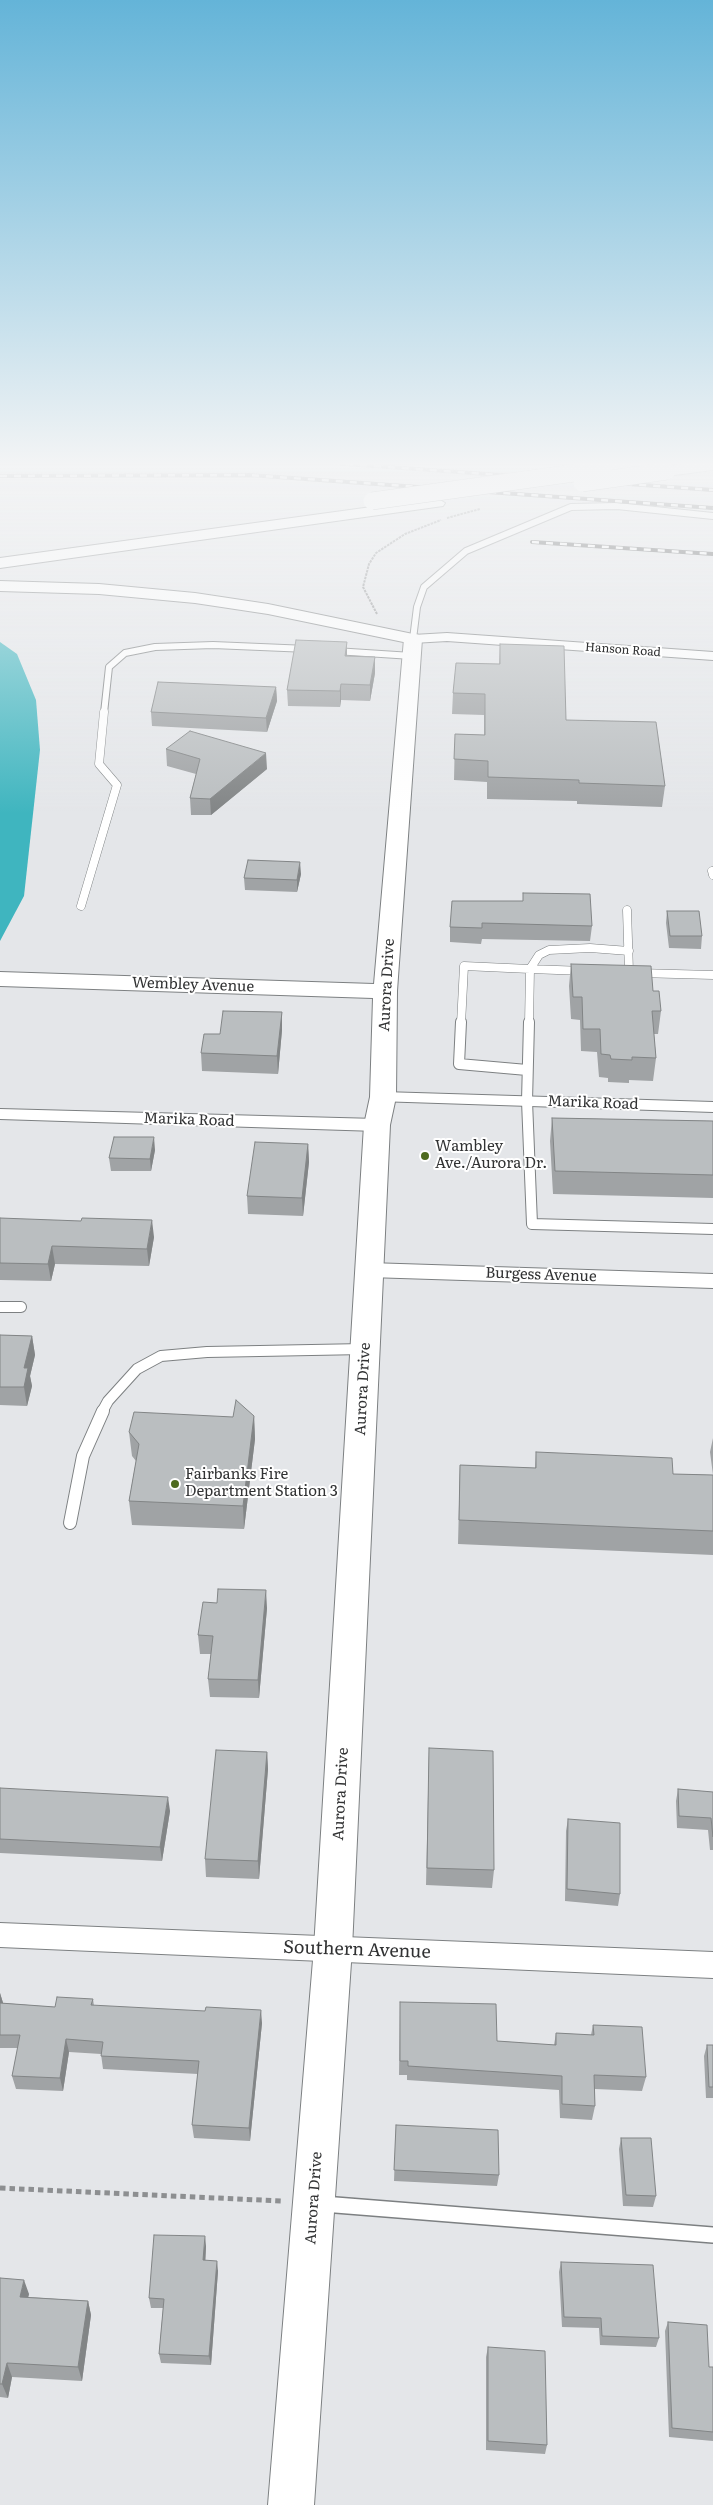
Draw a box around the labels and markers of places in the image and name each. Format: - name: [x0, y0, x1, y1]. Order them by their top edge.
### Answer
- place label: Wambley Ave./Aurora Dr.: [435, 1138, 547, 1173]
- marker: Wambley Ave./Aurora Dr.: [419, 1150, 431, 1162]
- place label: Fairbanks Fire Department Station 3: [185, 1466, 338, 1501]
- marker: Fairbanks Fire Department Station 3: [169, 1478, 181, 1490]

